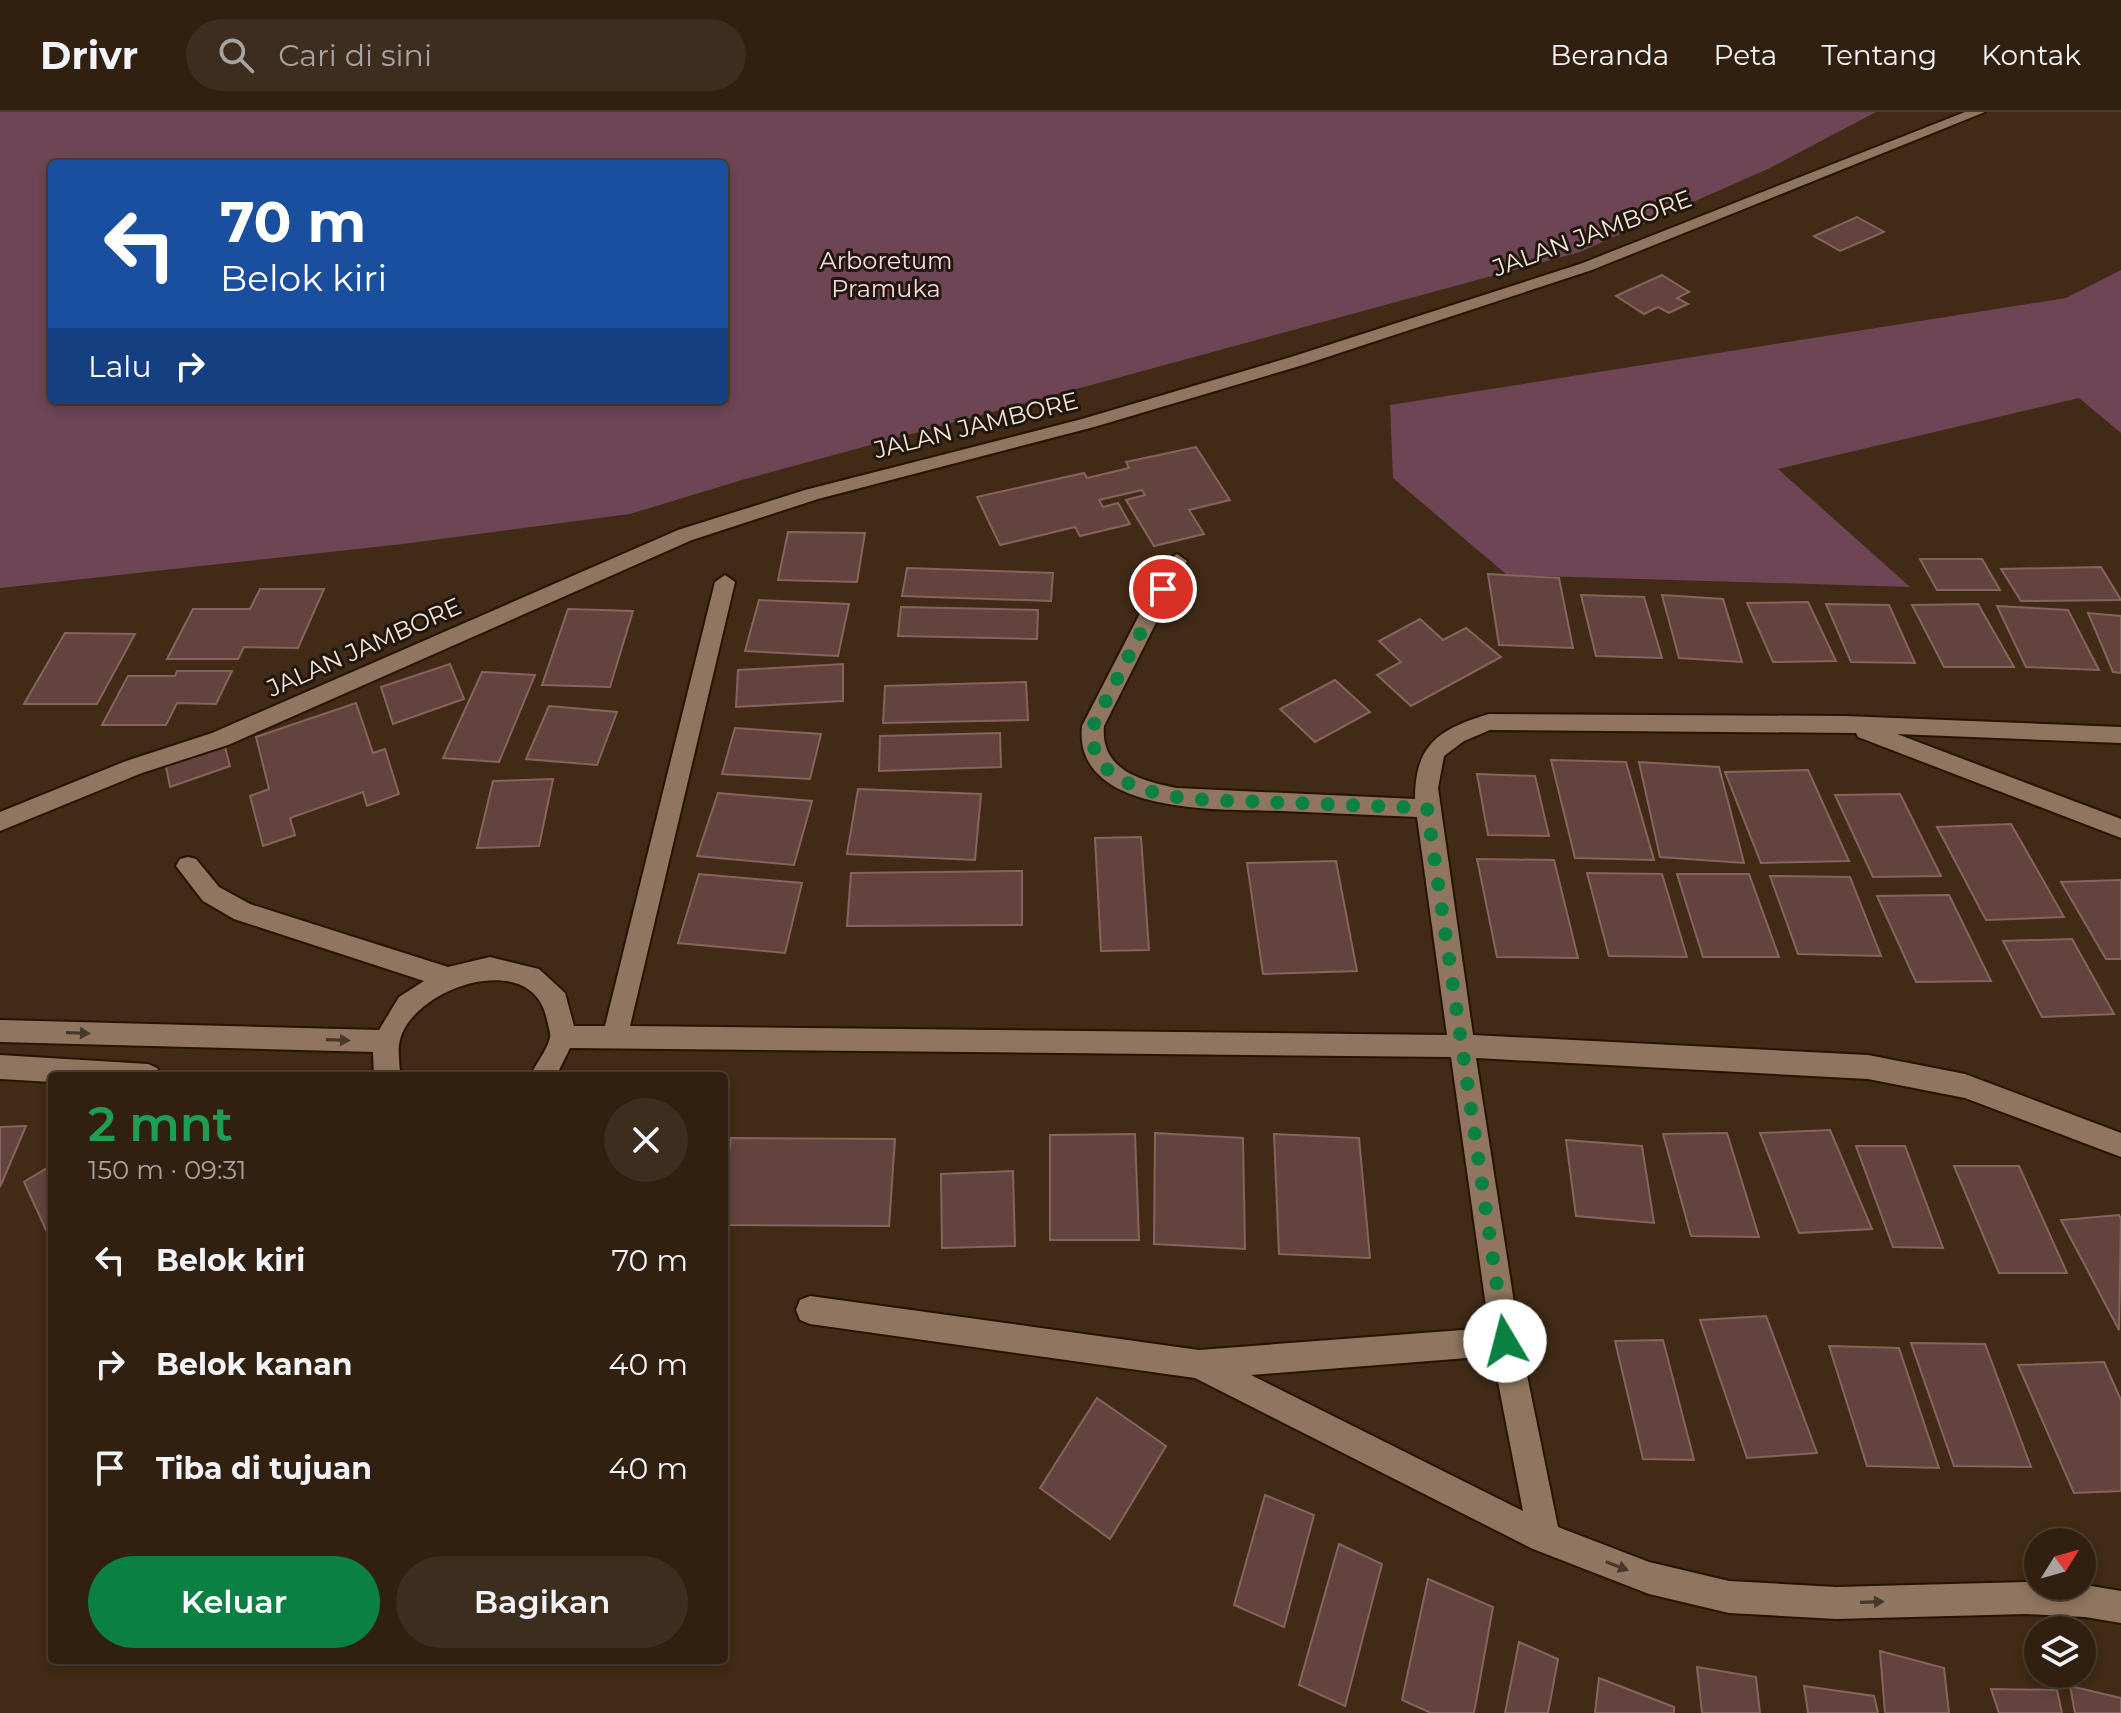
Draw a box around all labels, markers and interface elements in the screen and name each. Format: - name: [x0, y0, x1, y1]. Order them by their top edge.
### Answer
- search box: [186, 19, 746, 91]
- text: Drivr: [40, 32, 138, 79]
- icon: search: [214, 33, 258, 77]
- text: Cari di sini: [278, 37, 432, 74]
- text: Beranda: [1550, 38, 1669, 72]
- text: Peta: [1713, 38, 1777, 72]
- text: Tentang: [1821, 38, 1937, 72]
- text: Kontak: [1981, 38, 2081, 72]
- street label: JALAN JAMBORE: [1488, 184, 1695, 283]
- text: 70 m: [220, 188, 366, 256]
- icon: left: [88, 192, 192, 296]
- park label: Arboretum Pramuka: [819, 246, 953, 303]
- text: Belok kiri: [220, 256, 387, 300]
- icon: right: [168, 344, 212, 388]
- text: Lalu: [88, 348, 152, 385]
- street label: JALAN JAMBORE: [870, 386, 1081, 465]
- pin: [1129, 555, 1197, 623]
- icon: arrive: [1141, 567, 1185, 611]
- street label: JALAN JAMBORE: [262, 591, 466, 703]
- one-way arrow: [66, 1027, 91, 1039]
- one-way arrow: [326, 1034, 351, 1046]
- text: 2 mnt: [88, 1095, 233, 1153]
- button: close: [604, 1098, 688, 1182]
- text: 150 m · 09:31: [88, 1154, 247, 1186]
- icon: left: [88, 1238, 132, 1282]
- text: Belok kiri: [156, 1242, 305, 1279]
- text: 70 m: [611, 1242, 688, 1279]
- position arrow: [1463, 1299, 1547, 1383]
- icon: right: [88, 1342, 132, 1386]
- text: Belok kanan: [156, 1346, 353, 1383]
- text: 40 m: [609, 1346, 688, 1383]
- icon: arrive: [88, 1446, 132, 1490]
- text: Tiba di tujuan: [156, 1450, 372, 1487]
- text: 40 m: [609, 1450, 688, 1487]
- north arrow: [2024, 1528, 2096, 1600]
- map controls: [2024, 1528, 2096, 1688]
- button: Keluar: [88, 1556, 380, 1648]
- button: Bagikan: [396, 1556, 688, 1648]
- one-way arrow: [1605, 1560, 1629, 1573]
- one-way arrow: [1860, 1596, 1885, 1608]
- button: layers: [2024, 1616, 2096, 1688]

